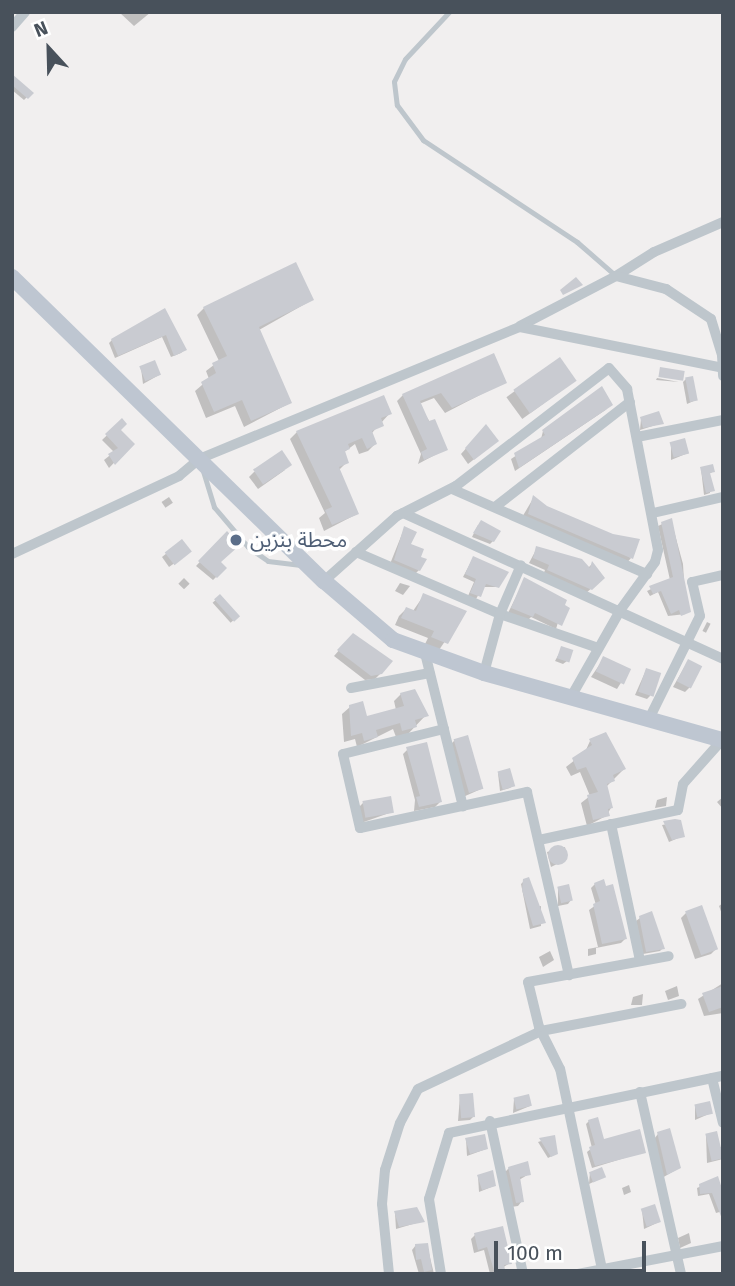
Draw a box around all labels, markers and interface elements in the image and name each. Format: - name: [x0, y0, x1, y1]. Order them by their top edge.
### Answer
- north arrow: [14, 14, 84, 84]
- text: N: [31, 16, 51, 42]
- place label: محطة بنزين: [250, 527, 347, 553]
- marker: محطة بنزين: [228, 532, 244, 548]
- scale bar: [497, 1226, 649, 1270]
- text: 100 m: [507, 1240, 563, 1266]

